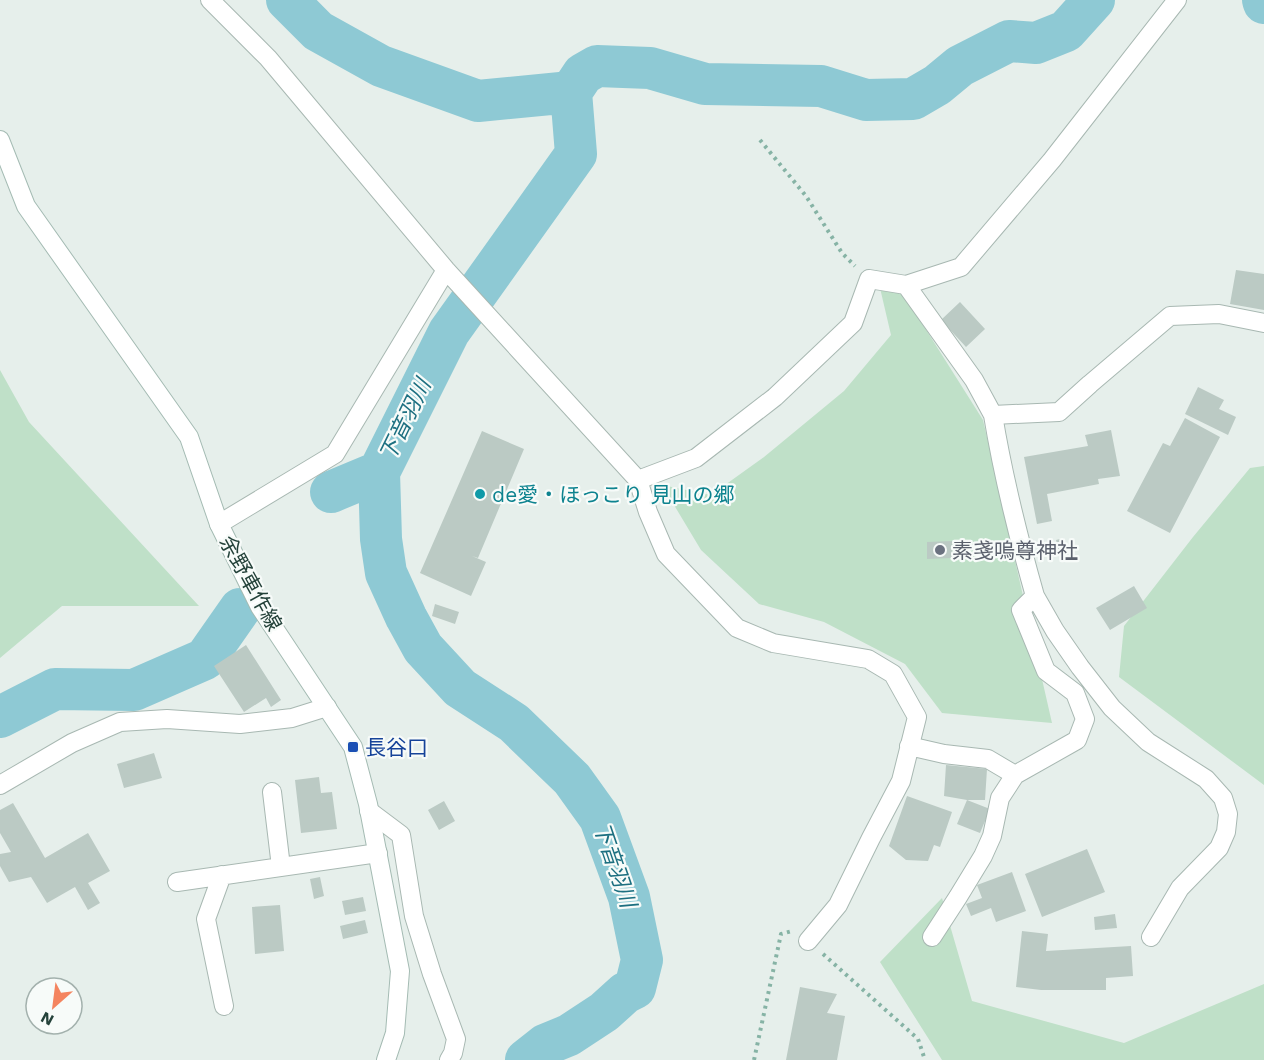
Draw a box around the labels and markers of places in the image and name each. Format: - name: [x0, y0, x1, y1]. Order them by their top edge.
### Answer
- place label: de愛・ほっこり 見山の郷: [492, 482, 734, 507]
- marker: de愛・ほっこり 見山の郷: [473, 487, 487, 501]
- place label: 素戔嗚尊神社: [952, 538, 1078, 563]
- marker: 素戔嗚尊神社: [933, 543, 947, 557]
- place label: 長谷口: [365, 735, 428, 760]
- marker: 長谷口: [346, 740, 360, 754]

